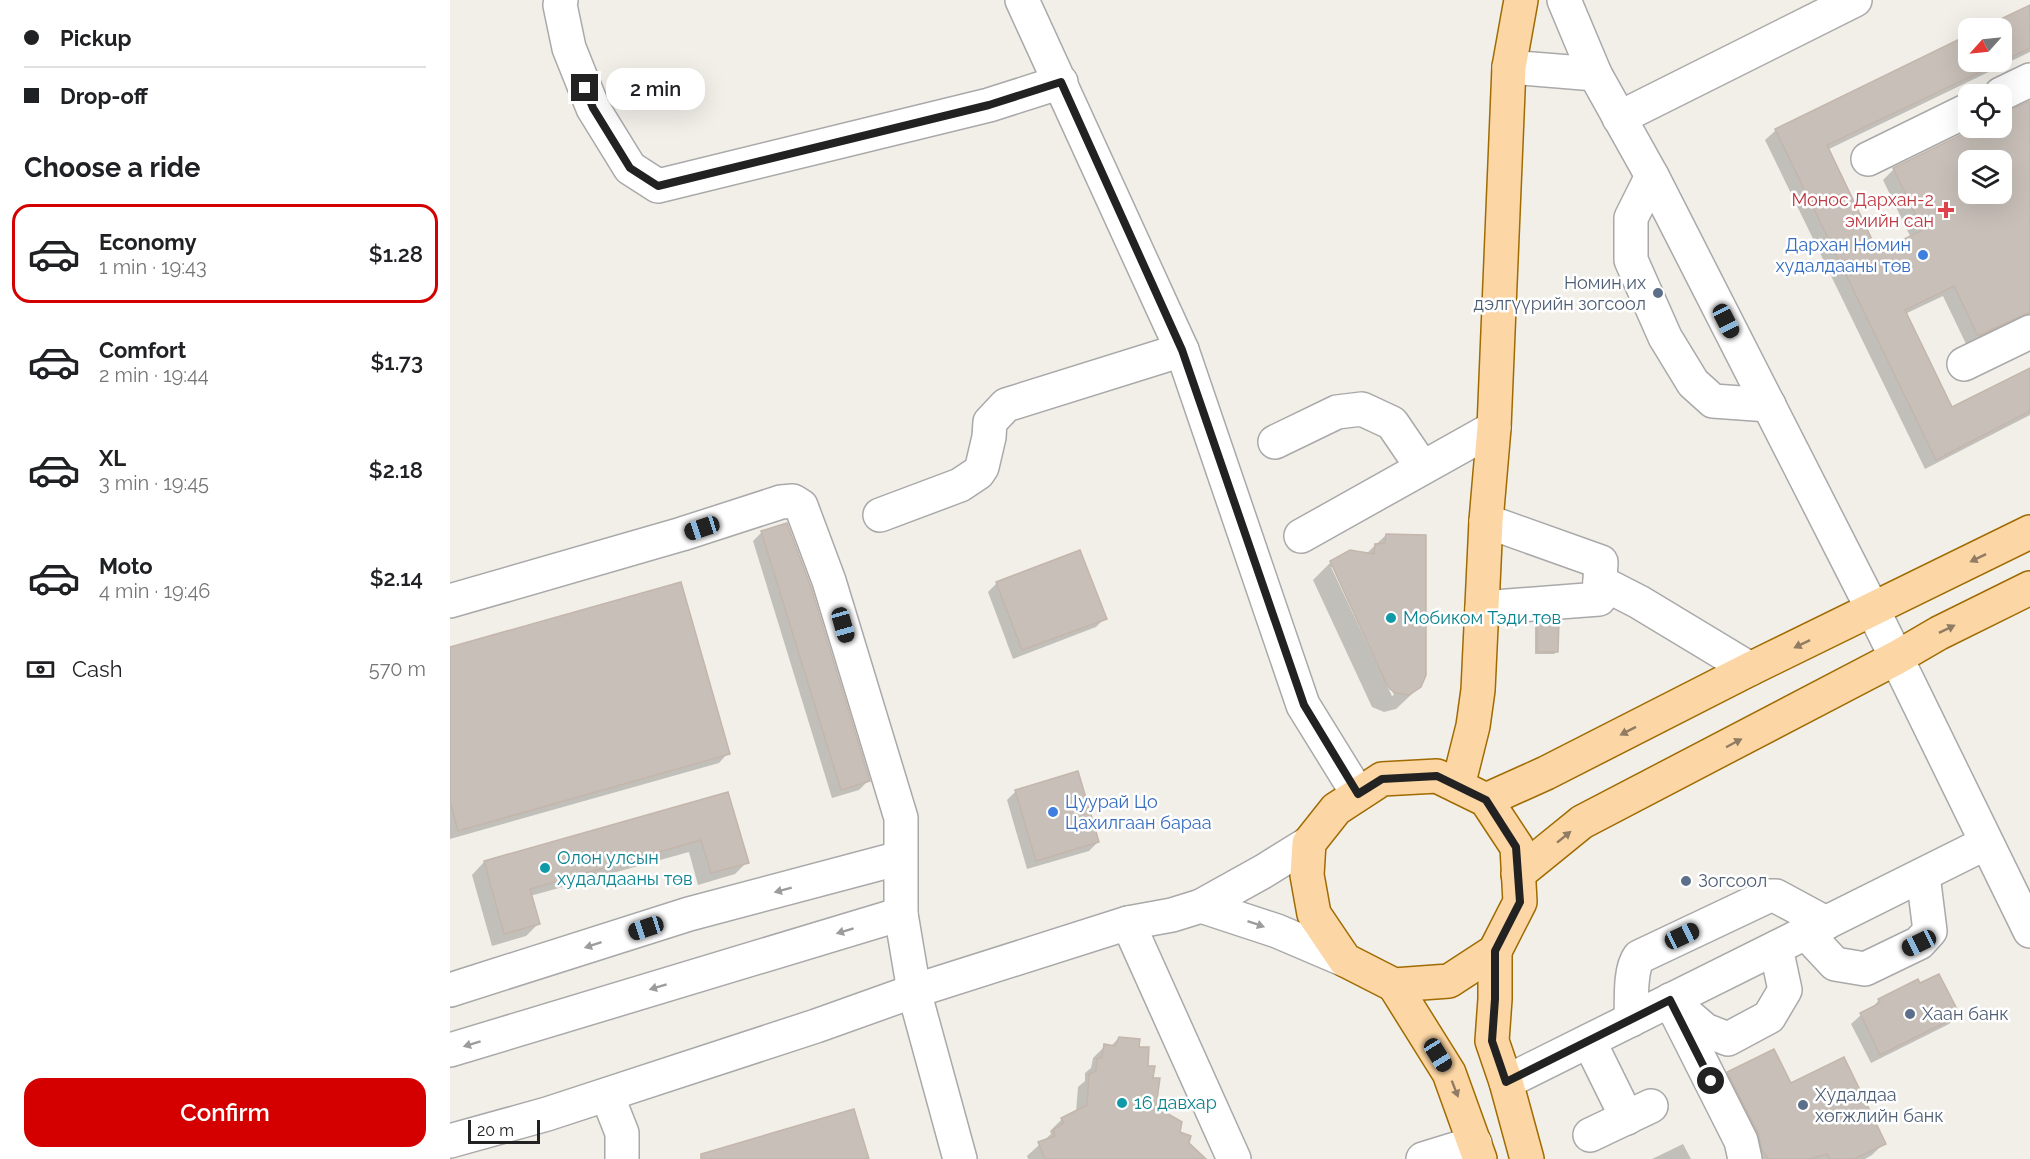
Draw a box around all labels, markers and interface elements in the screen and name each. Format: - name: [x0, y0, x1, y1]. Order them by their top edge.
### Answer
- north arrow: [1958, 18, 2012, 72]
- map controls: [1958, 18, 2012, 204]
- text: Pickup: [60, 25, 132, 51]
- callout: 2 min: [606, 67, 705, 109]
- route end: [571, 74, 598, 101]
- text: 2 min: [630, 77, 681, 101]
- text: Drop-off: [60, 83, 148, 109]
- button: locate: [1958, 84, 2012, 138]
- button: layers: [1958, 150, 2012, 204]
- text: Choose a ride: [24, 152, 200, 183]
- place label: Монос Дархан-2 эмийн сан: [1791, 189, 1934, 231]
- marker: Монос Дархан-2 эмийн сан: [1939, 203, 1953, 217]
- icon: car: [27, 227, 81, 281]
- text: Economy: [99, 229, 197, 255]
- place label: Дархан Номин худалдааны төв: [1775, 234, 1911, 276]
- text: $1.28: [369, 241, 423, 267]
- marker: Дархан Номин худалдааны төв: [1916, 248, 1930, 262]
- text: 1 min · 19:43: [99, 255, 207, 279]
- place label: Номин их дэлгүүрийн зогсоол: [1473, 272, 1646, 314]
- marker: Номин их дэлгүүрийн зогсоол: [1651, 286, 1665, 300]
- car: [1710, 301, 1742, 341]
- icon: car: [27, 335, 81, 389]
- text: Comfort: [99, 337, 186, 363]
- text: $1.73: [370, 349, 423, 375]
- text: 2 min · 19:44: [99, 363, 209, 387]
- icon: car: [27, 443, 81, 497]
- text: XL: [99, 445, 126, 471]
- text: $2.18: [369, 457, 423, 483]
- text: 3 min · 19:45: [99, 471, 209, 495]
- car: [682, 514, 722, 542]
- icon: car: [27, 551, 81, 605]
- text: Moto: [99, 553, 153, 579]
- one-way arrow: [1969, 553, 1986, 563]
- text: $2.14: [370, 565, 423, 591]
- text: 4 min · 19:46: [99, 579, 210, 603]
- car: [829, 605, 857, 645]
- place label: Мобиком Тэди төв: [1403, 607, 1561, 628]
- marker: Мобиком Тэди төв: [1384, 611, 1398, 625]
- one-way arrow: [1938, 625, 1955, 634]
- one-way arrow: [1794, 639, 1811, 648]
- icon: cash: [24, 653, 57, 686]
- text: Cash: [72, 656, 123, 682]
- text: 570 m: [369, 657, 426, 681]
- one-way arrow: [1619, 726, 1636, 736]
- one-way arrow: [1726, 738, 1743, 748]
- place label: Цуурай Цо Цахилгаан бараа: [1065, 791, 1211, 833]
- marker: Цуурай Цо Цахилгаан бараа: [1046, 805, 1060, 819]
- one-way arrow: [1556, 830, 1572, 843]
- place label: Олон улсын худалдааны төв: [557, 847, 693, 889]
- marker: Олон улсын худалдааны төв: [538, 861, 552, 875]
- place label: Зогсоол: [1698, 870, 1767, 891]
- marker: Зогсоол: [1679, 874, 1693, 888]
- one-way arrow: [773, 885, 792, 895]
- car: [626, 914, 666, 942]
- one-way arrow: [1247, 920, 1265, 930]
- car: [1662, 920, 1702, 952]
- one-way arrow: [836, 927, 854, 936]
- car: [1899, 927, 1939, 959]
- one-way arrow: [584, 941, 602, 950]
- one-way arrow: [649, 983, 667, 992]
- place label: Хаан банк: [1922, 1003, 2009, 1024]
- marker: Хаан банк: [1903, 1007, 1917, 1021]
- car: [1421, 1035, 1455, 1075]
- one-way arrow: [463, 1040, 481, 1049]
- route start: [1697, 1067, 1724, 1094]
- button: Confirm: [24, 1078, 426, 1147]
- one-way arrow: [1450, 1081, 1460, 1099]
- place label: Худалдаа хөгжлийн банк: [1815, 1084, 1944, 1126]
- place label: 16 давхар: [1134, 1092, 1217, 1113]
- marker: 16 давхар: [1115, 1096, 1129, 1110]
- marker: Худалдаа хөгжлийн банк: [1796, 1098, 1810, 1112]
- scale bar: [468, 1117, 540, 1144]
- text: 20 m: [477, 1121, 514, 1140]

